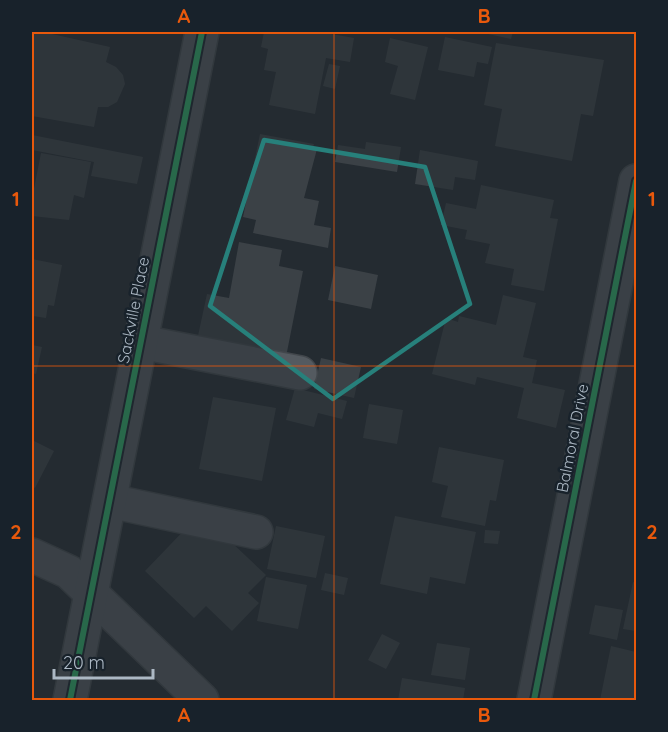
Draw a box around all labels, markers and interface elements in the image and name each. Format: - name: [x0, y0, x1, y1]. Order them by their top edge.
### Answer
- text: A: [178, 3, 191, 28]
- text: B: [477, 3, 491, 28]
- text: 1: [12, 186, 20, 211]
- text: 1: [648, 186, 656, 211]
- street label: Sackville Place: [113, 255, 153, 365]
- street label: Balmoral Drive: [552, 382, 592, 494]
- text: 2: [10, 519, 22, 544]
- text: 2: [646, 519, 658, 544]
- scale bar: [54, 642, 153, 680]
- text: 20 m: [63, 651, 105, 674]
- text: A: [178, 702, 191, 727]
- text: B: [477, 702, 491, 727]

